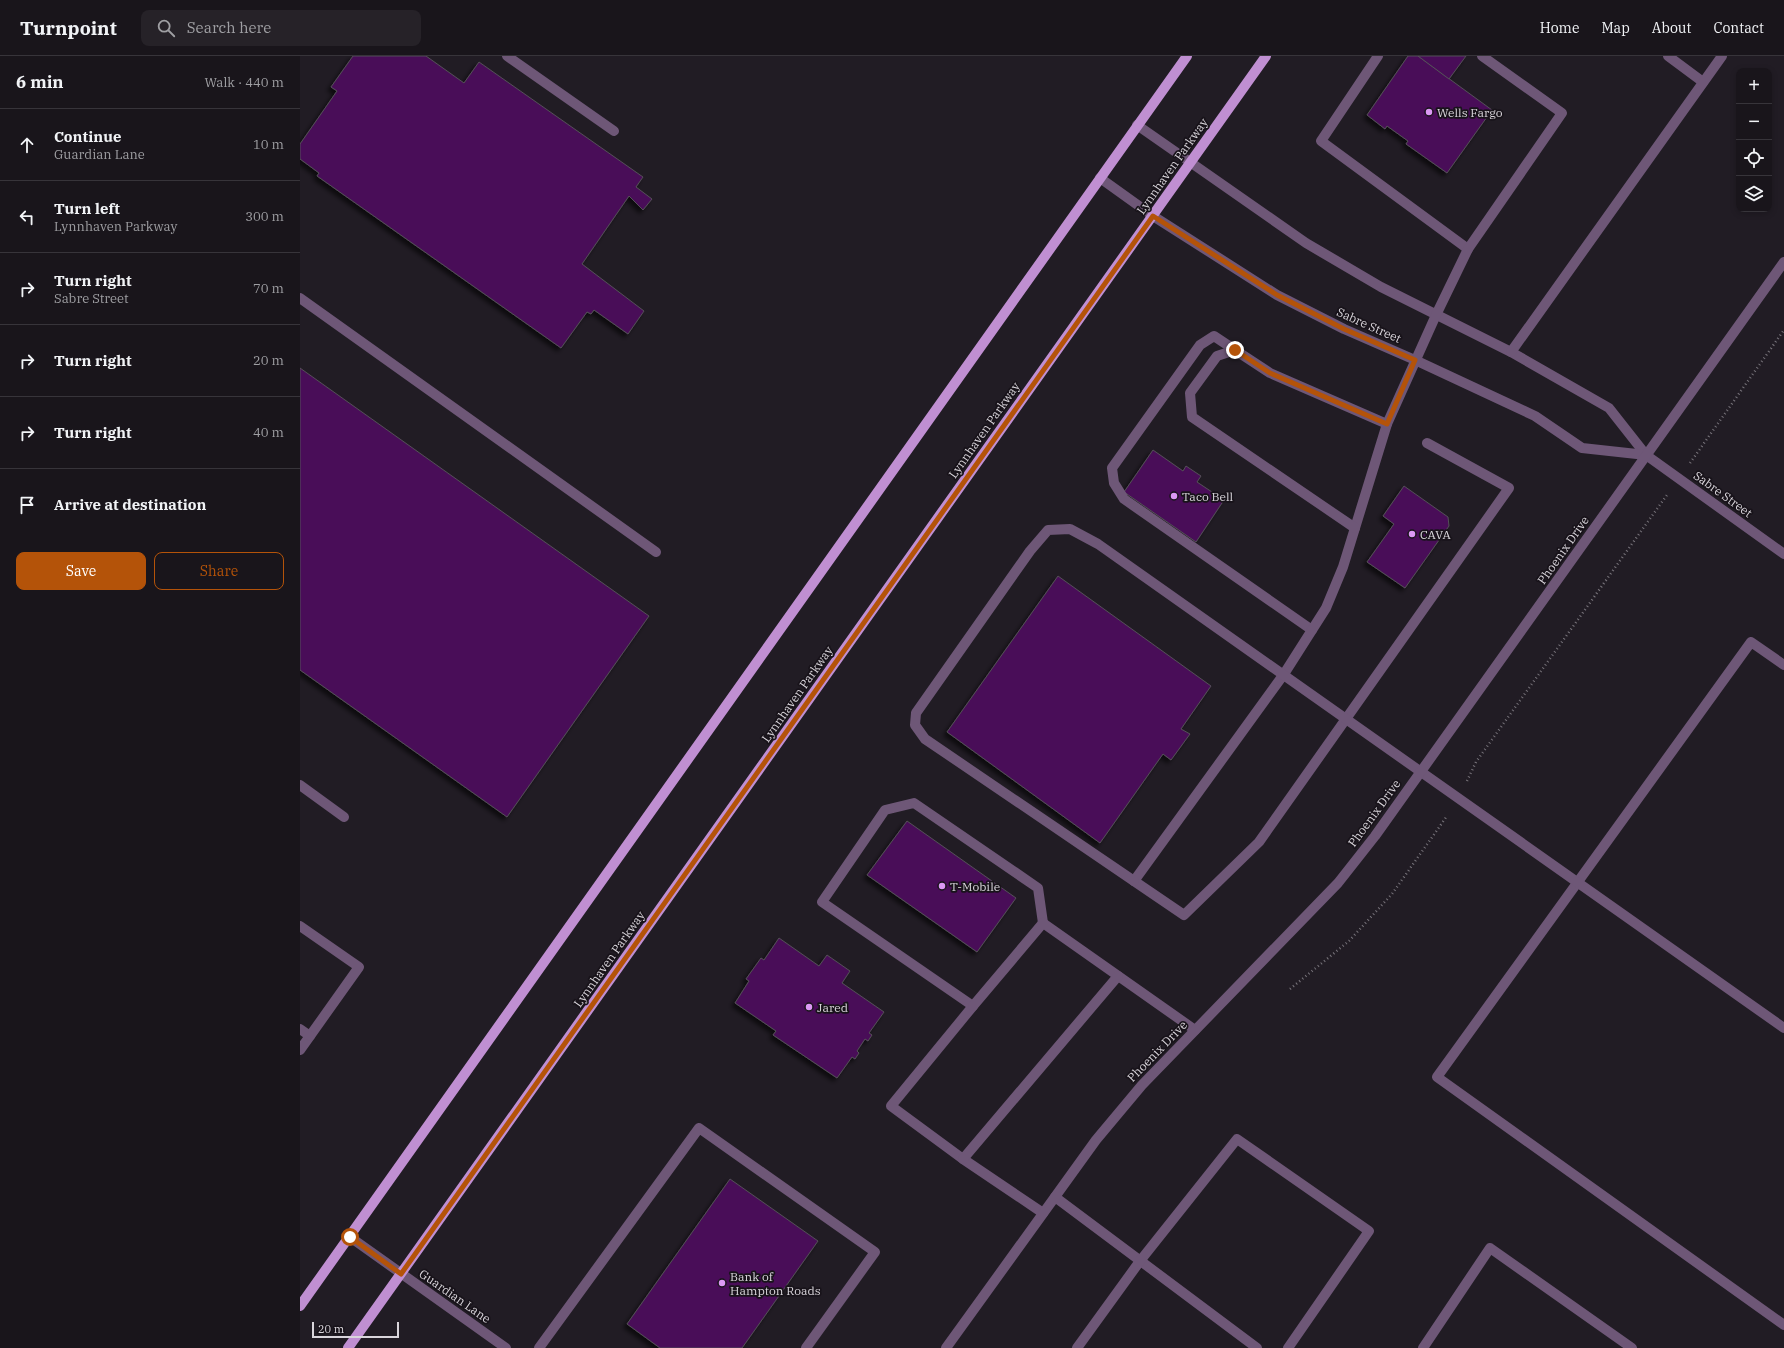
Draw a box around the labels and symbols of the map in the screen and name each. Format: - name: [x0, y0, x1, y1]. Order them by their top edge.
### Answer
- place label: Wells Fargo: [1437, 105, 1503, 120]
- marker: Wells Fargo: [1424, 107, 1434, 117]
- street label: Lynnhaven Parkway: [1133, 115, 1211, 217]
- street label: Sabre Street: [1334, 304, 1404, 346]
- route end: [1226, 341, 1244, 359]
- street label: Lynnhaven Parkway: [945, 379, 1023, 481]
- street label: Sabre Street: [1691, 468, 1755, 520]
- place label: Taco Bell: [1182, 489, 1234, 504]
- marker: Taco Bell: [1169, 491, 1179, 501]
- street label: Phoenix Drive: [1534, 513, 1592, 587]
- place label: CAVA: [1420, 527, 1452, 542]
- marker: CAVA: [1407, 529, 1417, 539]
- street label: Lynnhaven Parkway: [758, 643, 836, 745]
- street label: Phoenix Drive: [1345, 776, 1403, 850]
- place label: T-Mobile: [950, 879, 1000, 894]
- marker: T-Mobile: [937, 881, 947, 891]
- street label: Lynnhaven Parkway: [570, 908, 648, 1010]
- place label: Jared: [817, 1000, 848, 1015]
- marker: Jared: [804, 1002, 814, 1012]
- street label: Phoenix Drive: [1124, 1017, 1190, 1085]
- route start: [341, 1228, 359, 1246]
- street label: Guardian Lane: [416, 1266, 494, 1326]
- place label: Bank of Hampton Roads: [730, 1269, 821, 1298]
- marker: Bank of Hampton Roads: [717, 1278, 727, 1288]
- scale bar: [312, 1320, 399, 1339]

